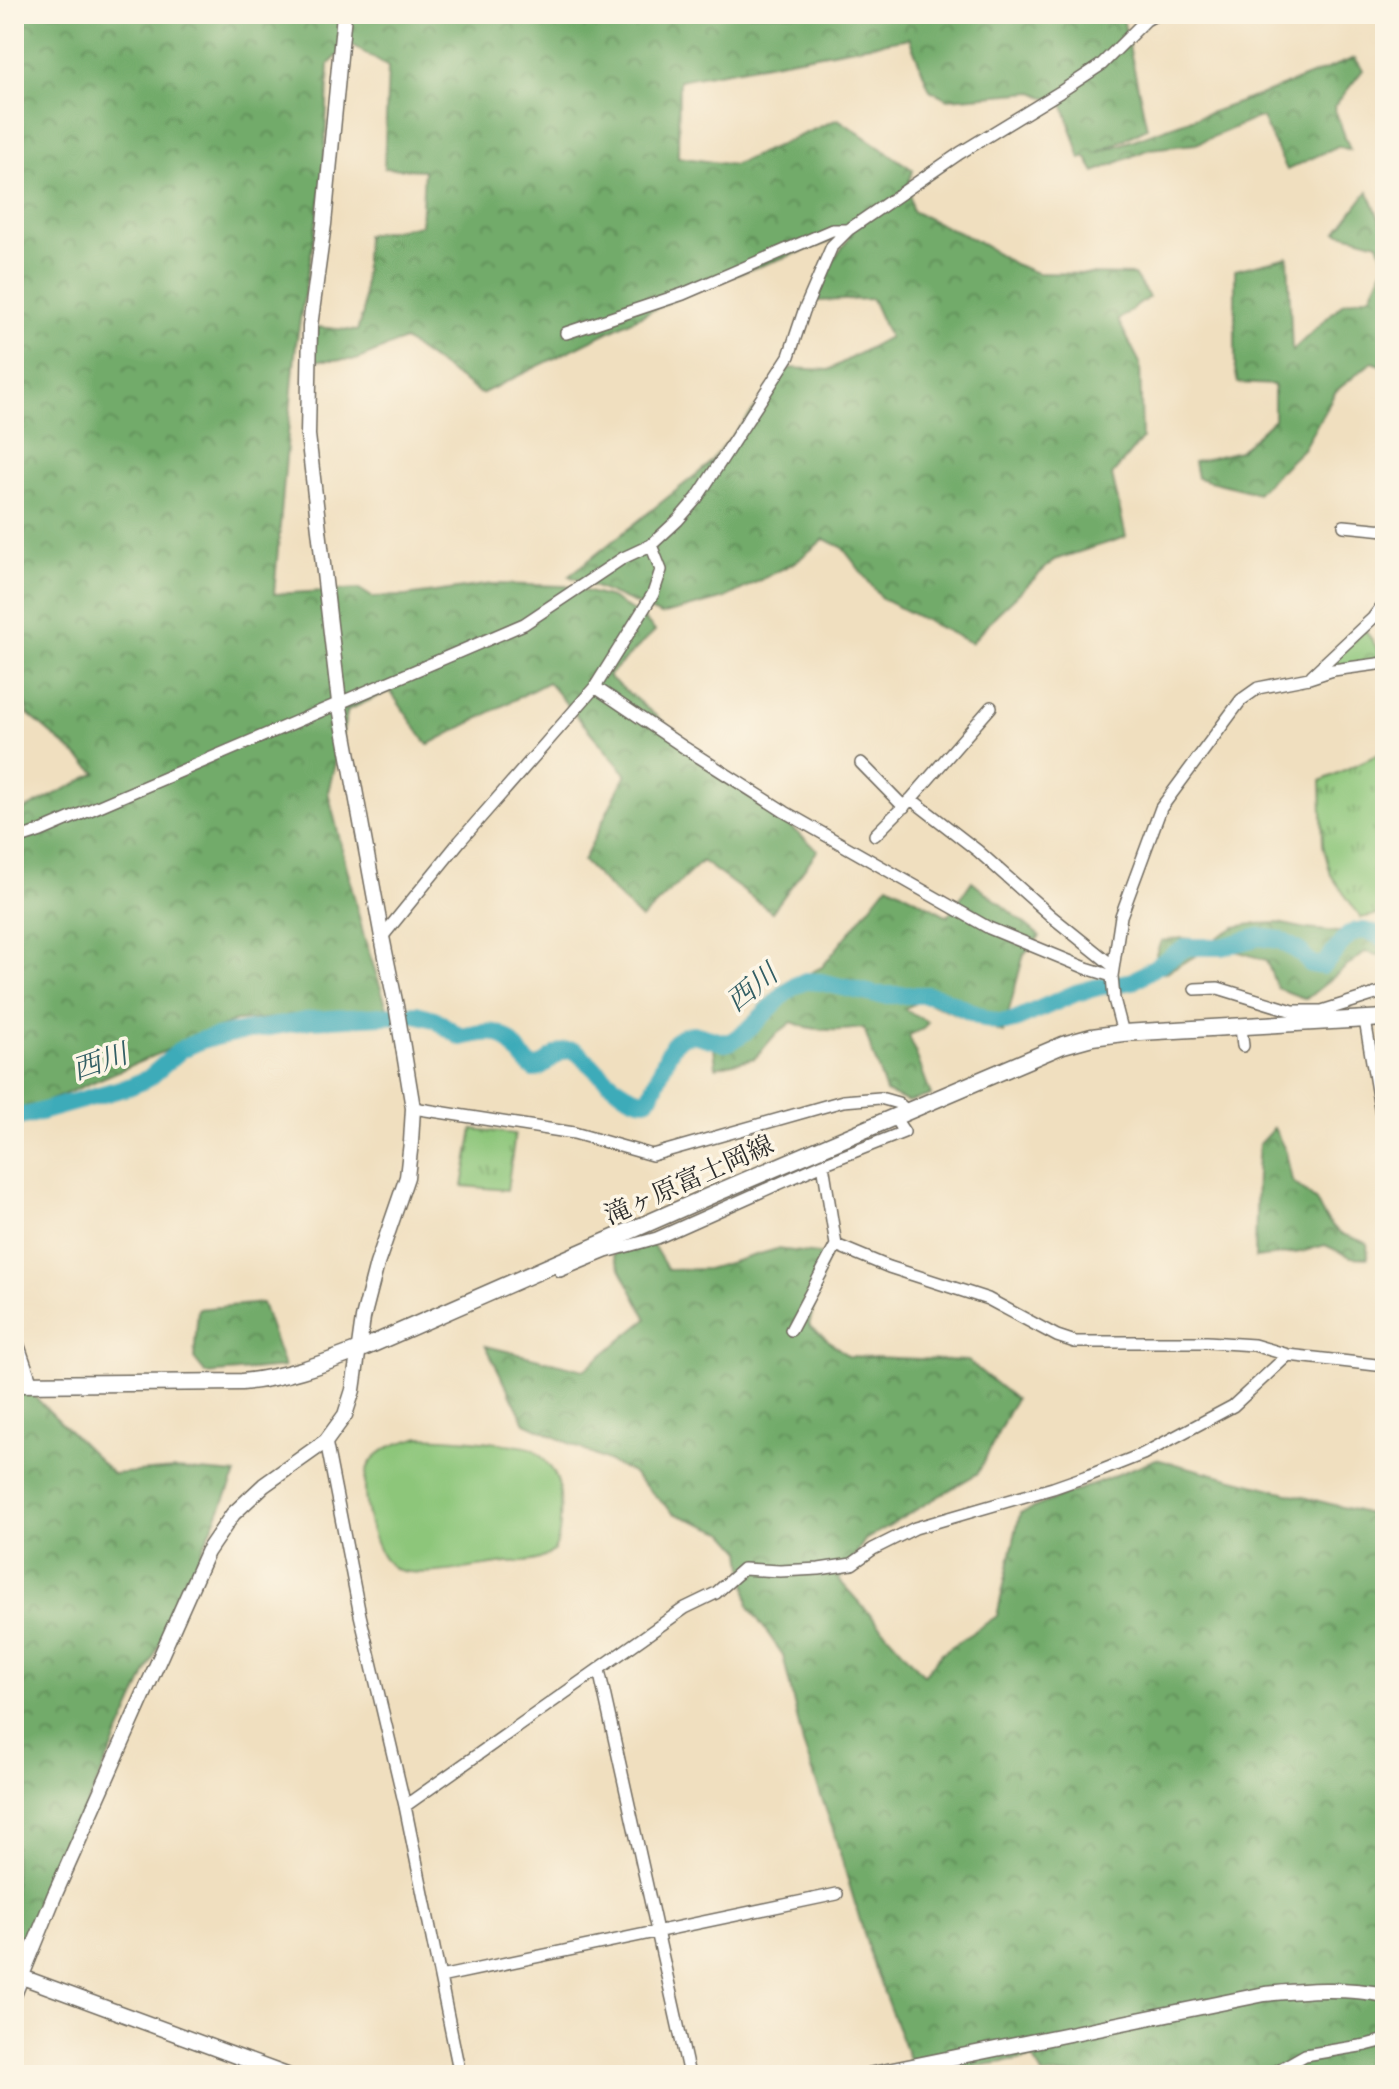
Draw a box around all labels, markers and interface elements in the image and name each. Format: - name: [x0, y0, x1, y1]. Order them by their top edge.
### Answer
- water label: 西川: [718, 954, 788, 1020]
- water label: 西川: [67, 1034, 135, 1089]
- street label: 滝ヶ原富士岡線: [599, 1127, 779, 1233]

